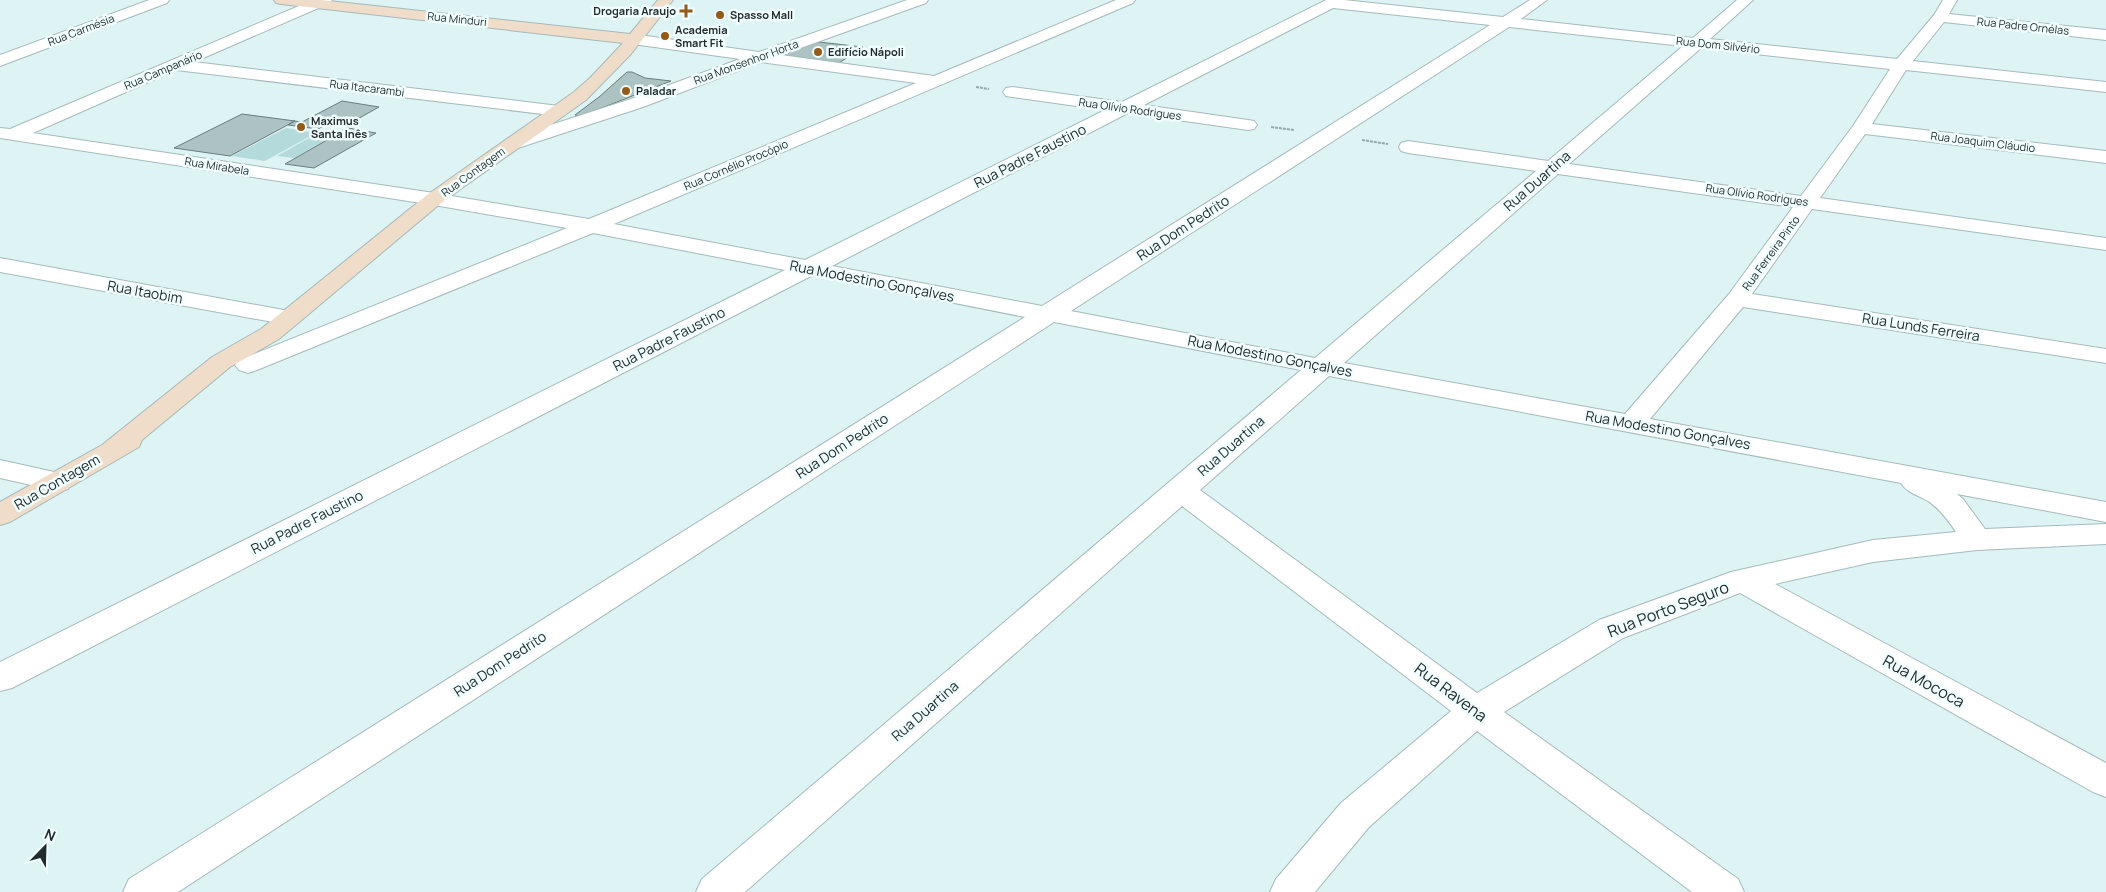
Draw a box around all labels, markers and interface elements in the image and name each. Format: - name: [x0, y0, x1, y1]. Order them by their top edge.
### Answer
- place label: Drogaria Araujo: [593, 3, 676, 18]
- marker: Drogaria Araujo: [680, 5, 692, 17]
- place label: Spasso Mall: [730, 7, 793, 22]
- street label: Rua Minduri: [427, 8, 488, 29]
- marker: Spasso Mall: [714, 9, 726, 21]
- street label: Rua Carmésia: [45, 10, 116, 49]
- street label: Rua Padre Ornélas: [1976, 13, 2070, 38]
- place label: Academia Smart Fit: [675, 22, 728, 50]
- marker: Academia Smart Fit: [659, 30, 671, 42]
- street label: Rua Dom Silvério: [1675, 33, 1761, 56]
- street label: Rua Monsenhor Horta: [691, 36, 800, 87]
- place label: Edifício Nápoli: [828, 44, 904, 59]
- street label: Rua Campanário: [121, 46, 205, 93]
- marker: Edifício Nápoli: [812, 46, 824, 58]
- street label: Rua Itacarambi: [329, 75, 405, 100]
- place label: Paladar: [636, 83, 677, 98]
- marker: Paladar: [620, 85, 632, 97]
- street label: Rua Olívio Rodrigues: [1078, 94, 1183, 123]
- place label: Maximus Santa Inês: [311, 113, 367, 141]
- street label: Rua Padre Faustino: [970, 119, 1089, 192]
- marker: Maximus Santa Inês: [295, 121, 307, 133]
- street label: Rua Joaquim Cláudio: [1930, 128, 2037, 155]
- street label: Rua Cornélio Procópio: [681, 136, 791, 193]
- street label: Rua Contagem: [438, 143, 508, 200]
- street label: Rua Duartina: [1499, 146, 1574, 215]
- street label: Rua Mirabela: [184, 153, 250, 178]
- street label: Rua Olívio Rodrigues: [1705, 180, 1810, 209]
- street label: Rua Dom Pedrito: [1133, 191, 1233, 265]
- street label: Rua Ferreira Pinto: [1738, 212, 1803, 293]
- street label: Rua Modestino Gonçalves: [788, 255, 956, 306]
- street label: Rua Itaobim: [106, 276, 184, 307]
- street label: Rua Padre Faustino: [609, 302, 728, 375]
- street label: Rua Lunds Ferreira: [1861, 308, 1981, 345]
- street label: Rua Modestino Gonçalves: [1186, 330, 1354, 381]
- street label: Rua Modestino Gonçalves: [1584, 406, 1752, 453]
- street label: Rua Dom Pedrito: [792, 409, 892, 483]
- street label: Rua Duartina: [1193, 411, 1268, 480]
- street label: Rua Contagem: [10, 449, 103, 514]
- street label: Rua Padre Faustino: [247, 485, 366, 558]
- street label: Rua Porto Seguro: [1604, 576, 1732, 642]
- street label: Rua Dom Pedrito: [450, 627, 550, 701]
- street label: Rua Mococa: [1879, 649, 1969, 713]
- street label: Rua Ravena: [1410, 657, 1492, 727]
- street label: Rua Duartina: [887, 676, 962, 745]
- north arrow: [20, 822, 70, 872]
- text: N: [42, 824, 59, 845]

